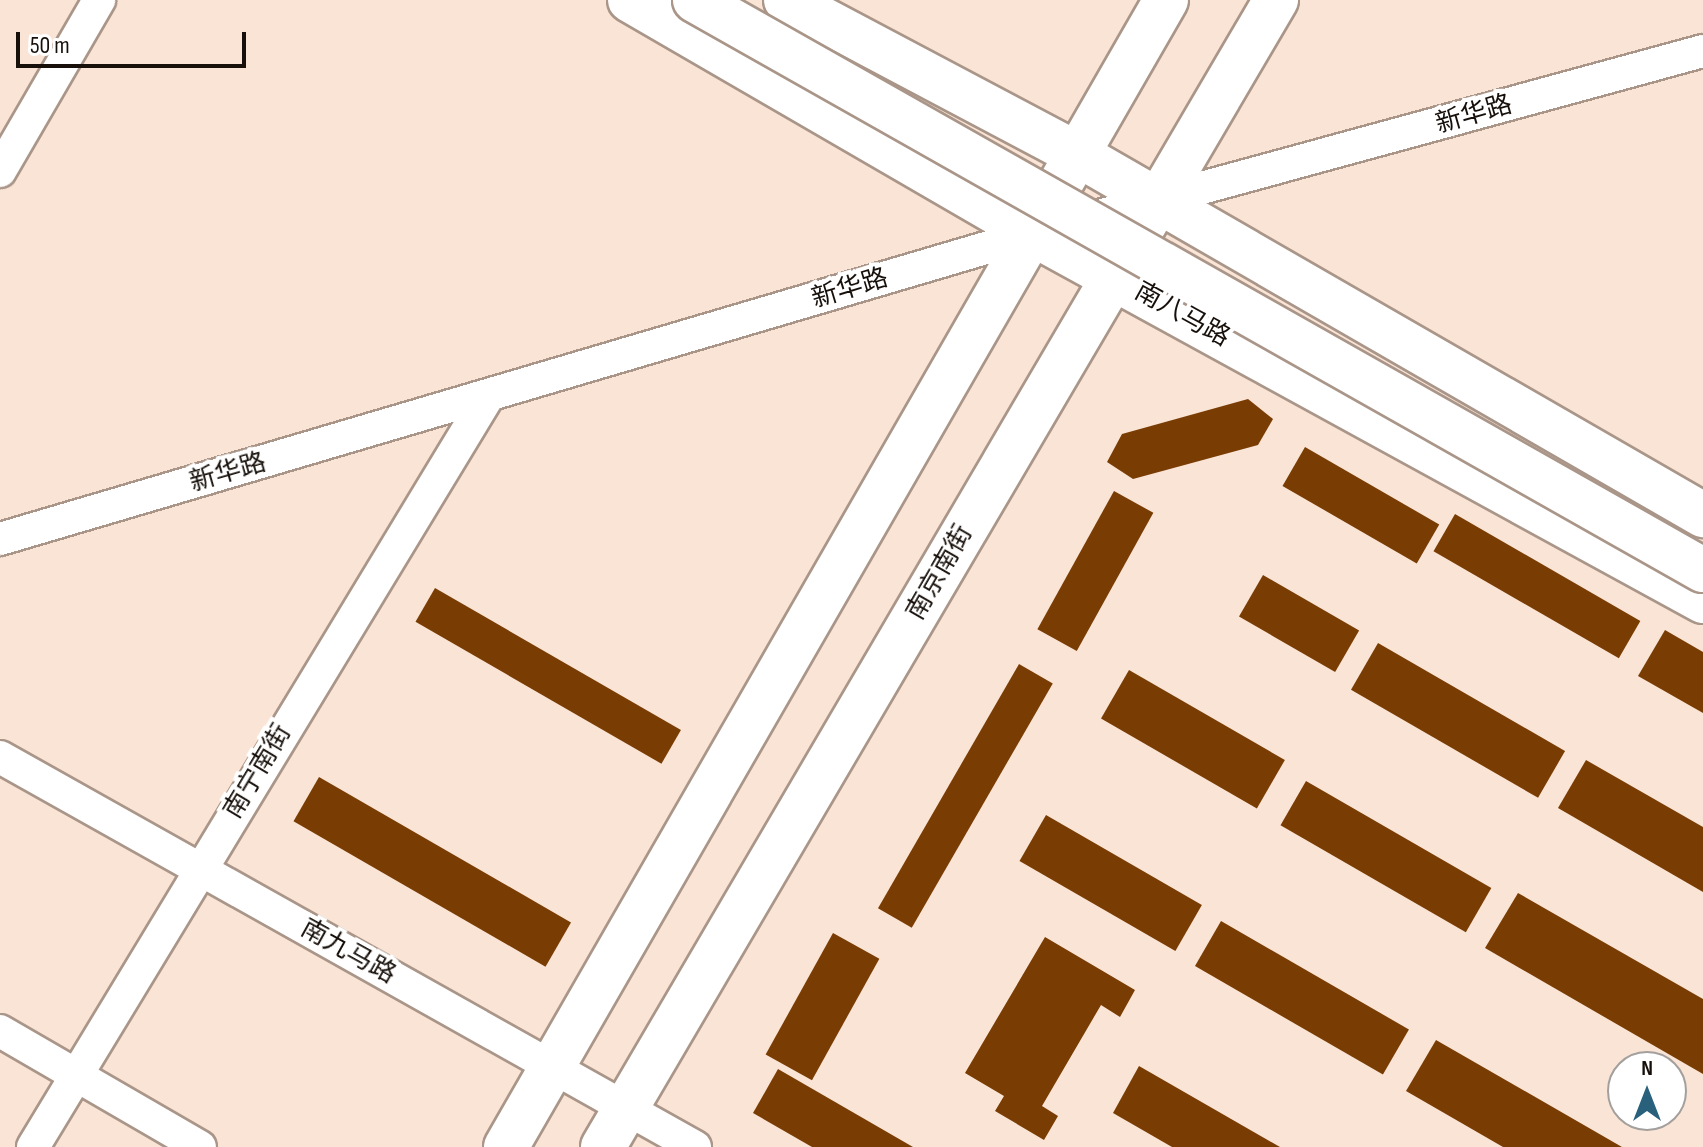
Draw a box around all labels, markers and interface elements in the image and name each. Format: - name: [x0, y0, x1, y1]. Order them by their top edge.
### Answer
- scale bar: [20, 16, 250, 66]
- text: 50 m: [30, 31, 70, 60]
- street label: 新华路: [1432, 89, 1516, 141]
- street label: 新华路: [808, 263, 892, 315]
- street label: 南八马路: [1129, 276, 1235, 354]
- street label: 新华路: [186, 447, 270, 499]
- street label: 南京南街: [900, 520, 980, 626]
- street label: 南宁南街: [218, 719, 298, 825]
- street label: 南九马路: [295, 913, 401, 991]
- north arrow: [1607, 1051, 1687, 1131]
- text: N: [1641, 1055, 1653, 1082]

